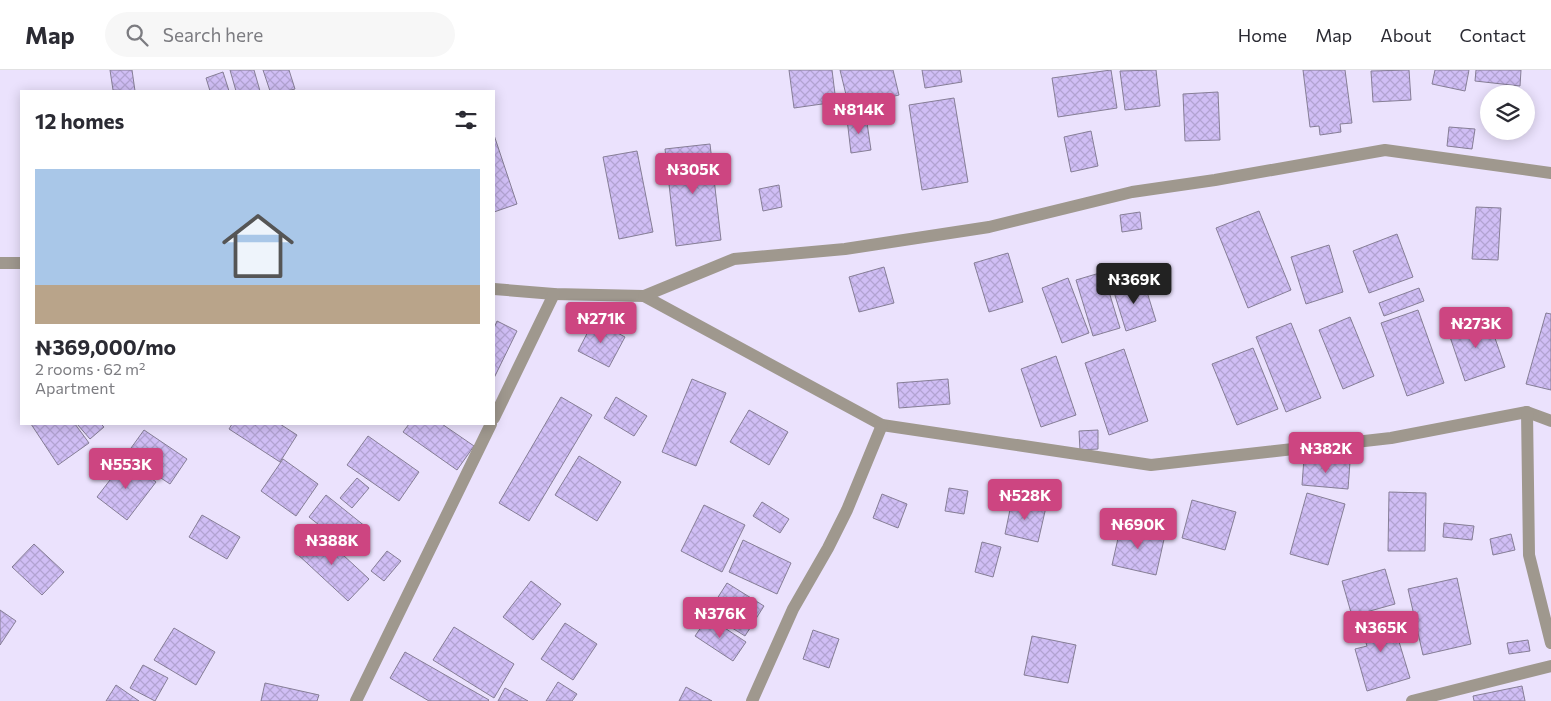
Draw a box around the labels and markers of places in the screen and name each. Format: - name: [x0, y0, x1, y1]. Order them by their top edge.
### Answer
- pin: ₦814K: [824, 92, 894, 135]
- pin: ₦305K: [658, 152, 728, 195]
- pin: ₦369K: [1099, 262, 1169, 305]
- pin: ₦271K: [566, 302, 636, 344]
- pin: ₦273K: [1441, 306, 1511, 349]
- pin: ₦382K: [1291, 432, 1361, 474]
- pin: ₦553K: [91, 448, 161, 490]
- pin: ₦528K: [990, 478, 1060, 521]
- pin: ₦690K: [1103, 508, 1173, 550]
- pin: ₦388K: [297, 524, 367, 566]
- pin: ₦376K: [685, 596, 755, 639]
- pin: ₦365K: [1346, 610, 1416, 653]

